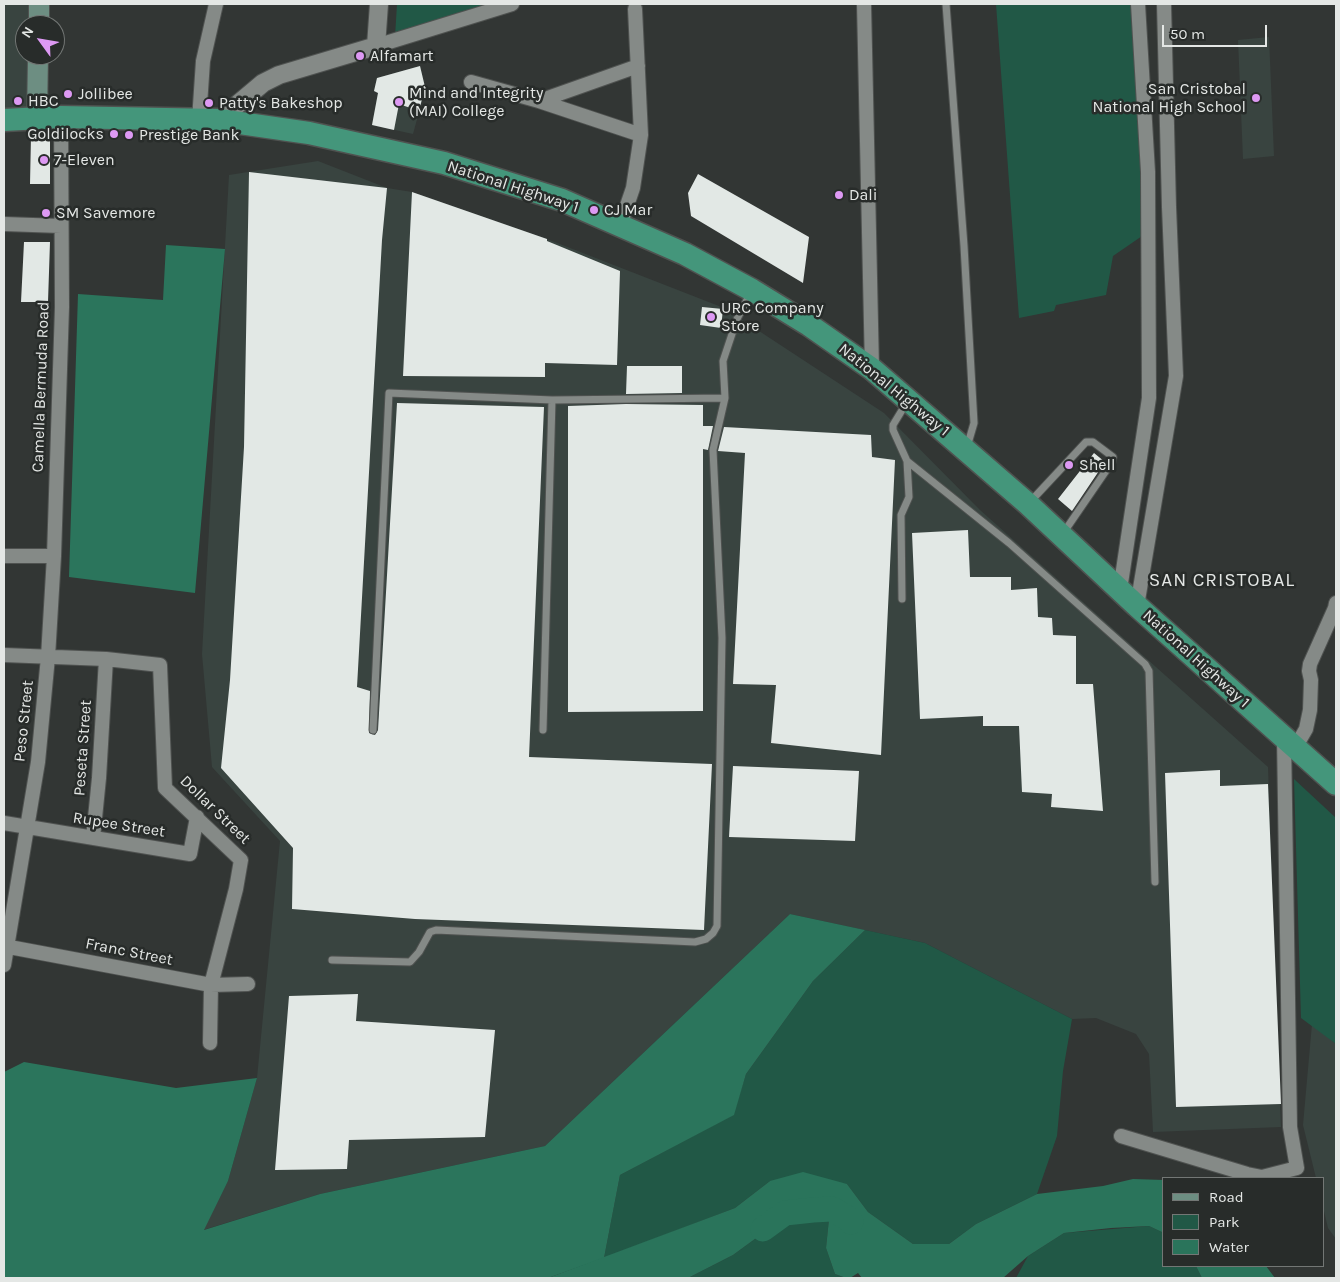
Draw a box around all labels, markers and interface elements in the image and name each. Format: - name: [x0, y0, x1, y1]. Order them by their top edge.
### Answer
- north arrow: [15, 15, 65, 65]
- scale bar: [1165, 15, 1270, 47]
- text: N: [18, 24, 38, 41]
- text: 50 m: [1170, 25, 1205, 43]
- place label: Alfamart: [370, 46, 434, 66]
- marker: Alfamart: [354, 50, 366, 62]
- place label: San Cristobal National High School: [1092, 79, 1246, 117]
- place label: Mind and Integrity (MAI) College: [409, 83, 543, 121]
- place label: Jollibee: [78, 84, 133, 104]
- marker: Jollibee: [62, 88, 74, 100]
- place label: HBC: [28, 91, 58, 111]
- marker: San Cristobal National High School: [1250, 92, 1262, 104]
- place label: Patty's Bakeshop: [219, 93, 343, 113]
- marker: HBC: [12, 95, 24, 107]
- marker: Mind and Integrity (MAI) College: [393, 96, 405, 108]
- marker: Patty's Bakeshop: [203, 97, 215, 109]
- place label: Goldilocks: [27, 124, 104, 144]
- place label: Prestige Bank: [139, 125, 240, 145]
- marker: Goldilocks: [108, 128, 120, 140]
- marker: Prestige Bank: [123, 129, 135, 141]
- place label: 7-Eleven: [54, 150, 115, 170]
- marker: 7-Eleven: [38, 154, 50, 166]
- street label: National Highway 1: [445, 157, 581, 217]
- place label: Dali: [849, 185, 878, 205]
- marker: Dali: [833, 189, 845, 201]
- place label: CJ Mar: [604, 200, 652, 220]
- place label: SM Savemore: [56, 203, 155, 223]
- marker: CJ Mar: [588, 204, 600, 216]
- marker: SM Savemore: [40, 207, 52, 219]
- place label: URC Company Store: [721, 298, 824, 336]
- street label: Camella Bermuda Road: [28, 301, 54, 473]
- marker: URC Company Store: [705, 311, 717, 323]
- street label: National Highway 1: [835, 339, 953, 441]
- place label: Shell: [1079, 455, 1116, 475]
- marker: Shell: [1063, 459, 1075, 471]
- district label: SAN CRISTOBAL: [1147, 570, 1297, 592]
- street label: National Highway 1: [1139, 606, 1253, 712]
- street label: Peso Street: [10, 679, 38, 763]
- street label: Peseta Street: [70, 699, 96, 797]
- street label: Dollar Street: [176, 772, 254, 848]
- street label: Rupee Street: [72, 808, 166, 842]
- street label: Franc Street: [84, 934, 174, 970]
- legend: [1162, 1177, 1325, 1267]
- text: Road: [1209, 1188, 1244, 1206]
- text: Park: [1209, 1213, 1239, 1231]
- text: Water: [1209, 1238, 1249, 1256]

